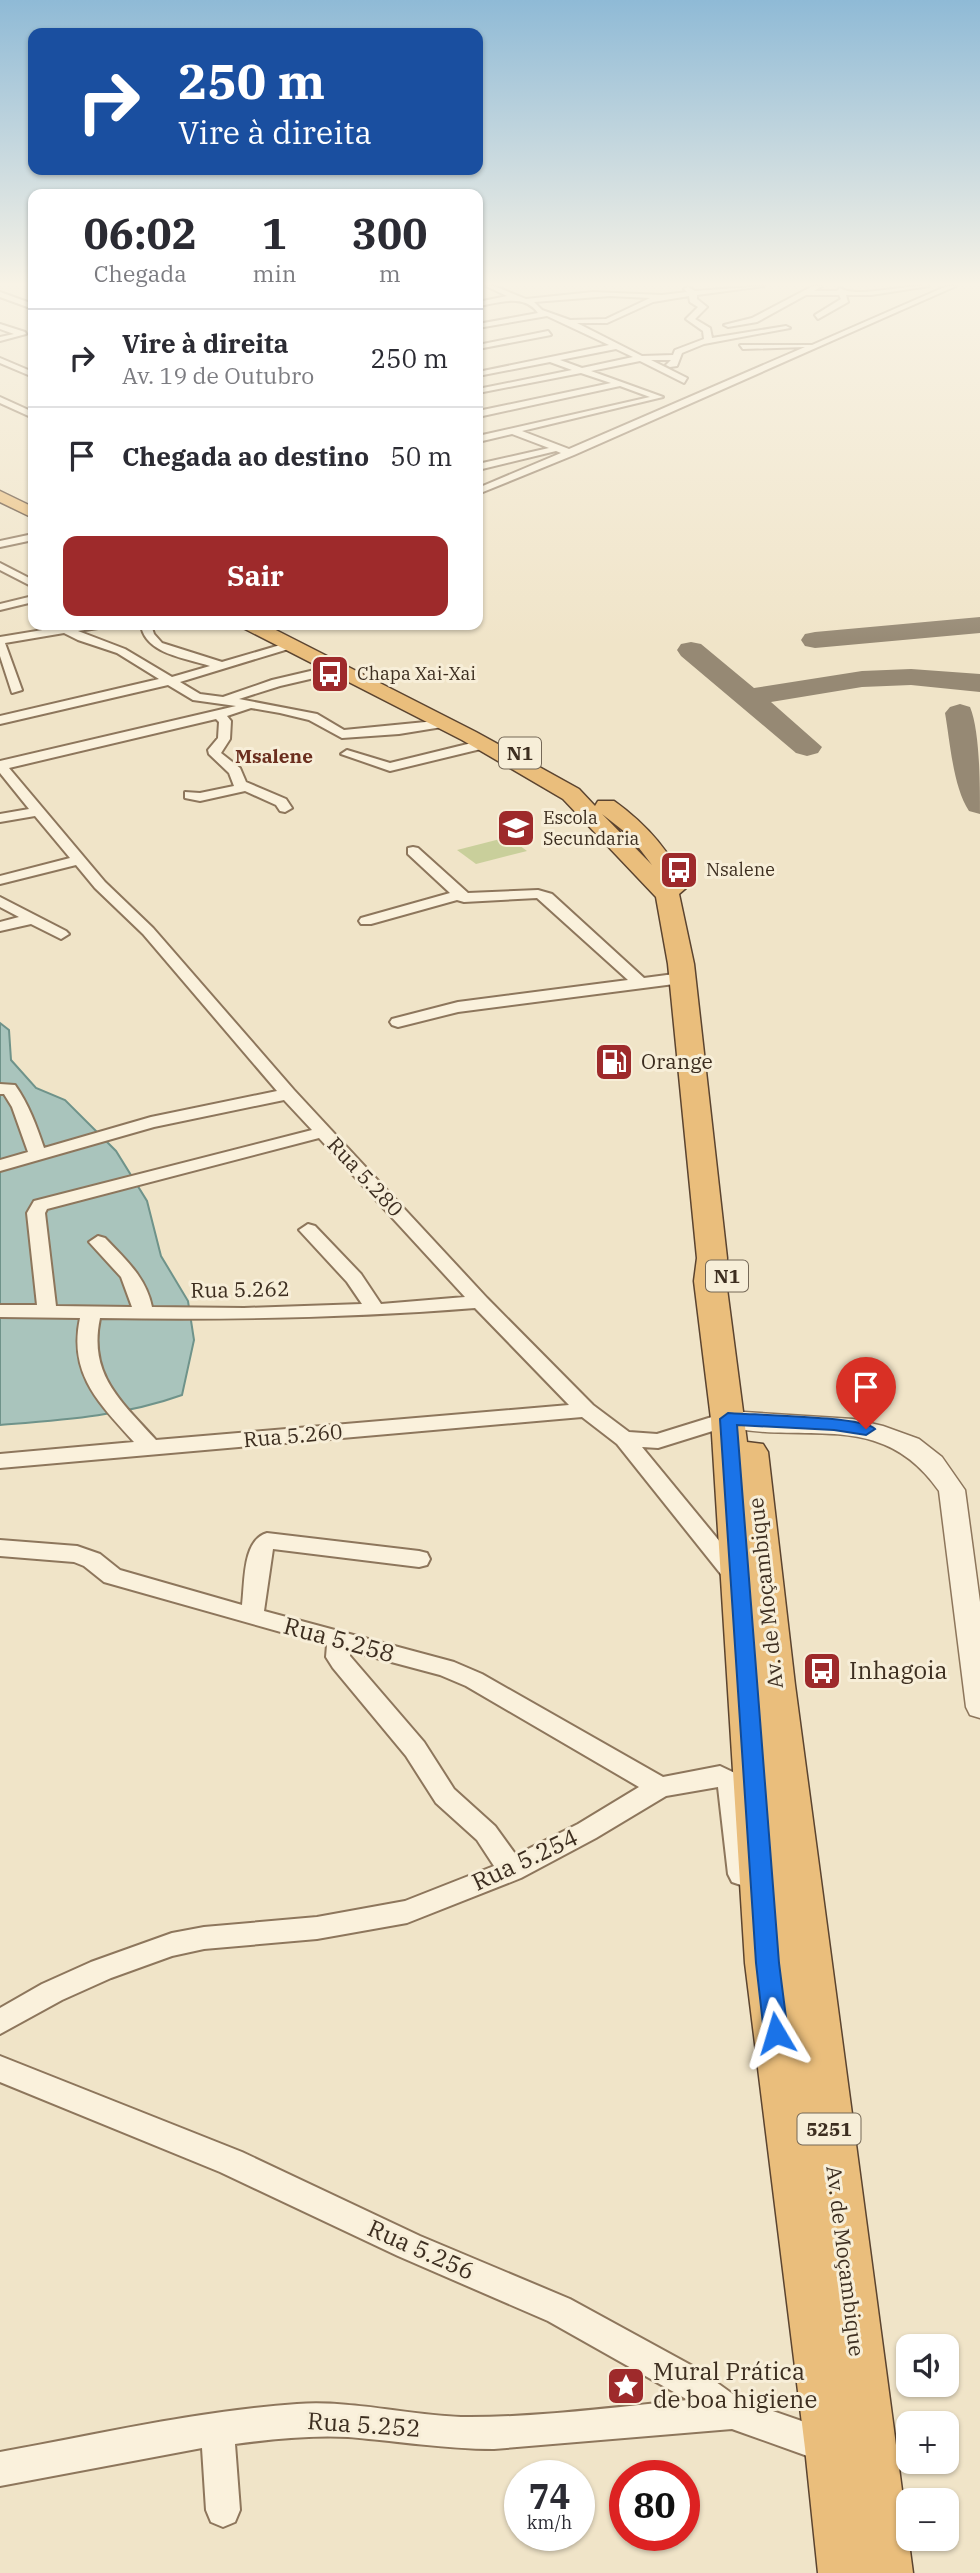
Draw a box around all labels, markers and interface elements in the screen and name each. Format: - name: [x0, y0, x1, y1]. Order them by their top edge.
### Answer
- text: 250 m: [178, 49, 325, 112]
- icon: right: [63, 56, 154, 147]
- text: Vire à direita: [178, 111, 372, 153]
- text: 06:02: [83, 206, 197, 261]
- text: 1: [262, 206, 287, 261]
- text: 300: [352, 206, 427, 261]
- text: Chegada: [94, 258, 187, 288]
- text: min: [253, 258, 296, 288]
- text: m: [379, 258, 401, 288]
- text: Vire à direita: [122, 326, 289, 360]
- icon: right: [63, 339, 101, 377]
- text: 250 m: [370, 341, 448, 375]
- text: Av. 19 de Outubro: [122, 360, 314, 390]
- icon: arrive: [63, 437, 101, 475]
- text: Chegada ao destino: [122, 439, 369, 473]
- text: 50 m: [390, 439, 452, 473]
- button: Sair: [63, 536, 448, 616]
- bus stop icon: Chapa Xai-Xai: [309, 653, 351, 695]
- place label: Chapa Xai-Xai: [357, 662, 476, 685]
- road number: N1: [499, 738, 541, 768]
- district label: Msalene: [235, 744, 313, 768]
- place label: Escola Secundaria: [543, 806, 640, 850]
- school or university icon: Escola Secundaria: [495, 807, 537, 849]
- bus stop icon: Nsalene: [658, 849, 700, 891]
- place label: Nsalene: [706, 858, 775, 881]
- fuel station icon: Orange: [593, 1041, 635, 1083]
- place label: Orange: [641, 1047, 713, 1075]
- street label: Rua 5.280: [322, 1130, 410, 1222]
- road number: N1: [706, 1260, 748, 1292]
- street label: Rua 5.262: [190, 1274, 290, 1304]
- pin: [836, 1357, 896, 1429]
- icon: arrive: [847, 1368, 885, 1406]
- street label: Rua 5.260: [242, 1417, 344, 1453]
- street label: Av. de Moçambique: [741, 1496, 789, 1690]
- street label: Rua 5.258: [280, 1609, 398, 1669]
- bus stop icon: Inhagoia: [801, 1650, 843, 1692]
- place label: Inhagoia: [849, 1654, 948, 1686]
- street label: Rua 5.254: [466, 1821, 583, 1898]
- position arrow: [739, 1996, 813, 2070]
- road number: 5251: [798, 2114, 860, 2144]
- street label: Av. de Moçambique: [820, 2164, 872, 2358]
- street label: Rua 5.256: [363, 2211, 480, 2287]
- map controls: [896, 2334, 959, 2551]
- button: sound: [896, 2334, 959, 2397]
- place label: Mural Prática de boa higiene: [653, 2355, 817, 2415]
- place icon: Mural Prática de boa higiene: [605, 2365, 647, 2407]
- street label: Rua 5.252: [306, 2404, 422, 2444]
- button: +: [896, 2411, 959, 2474]
- speed limit sign: 80: [609, 2460, 700, 2551]
- text: 74: [528, 2473, 571, 2519]
- button: −: [896, 2488, 959, 2551]
- text: km/h: [527, 2511, 572, 2534]

